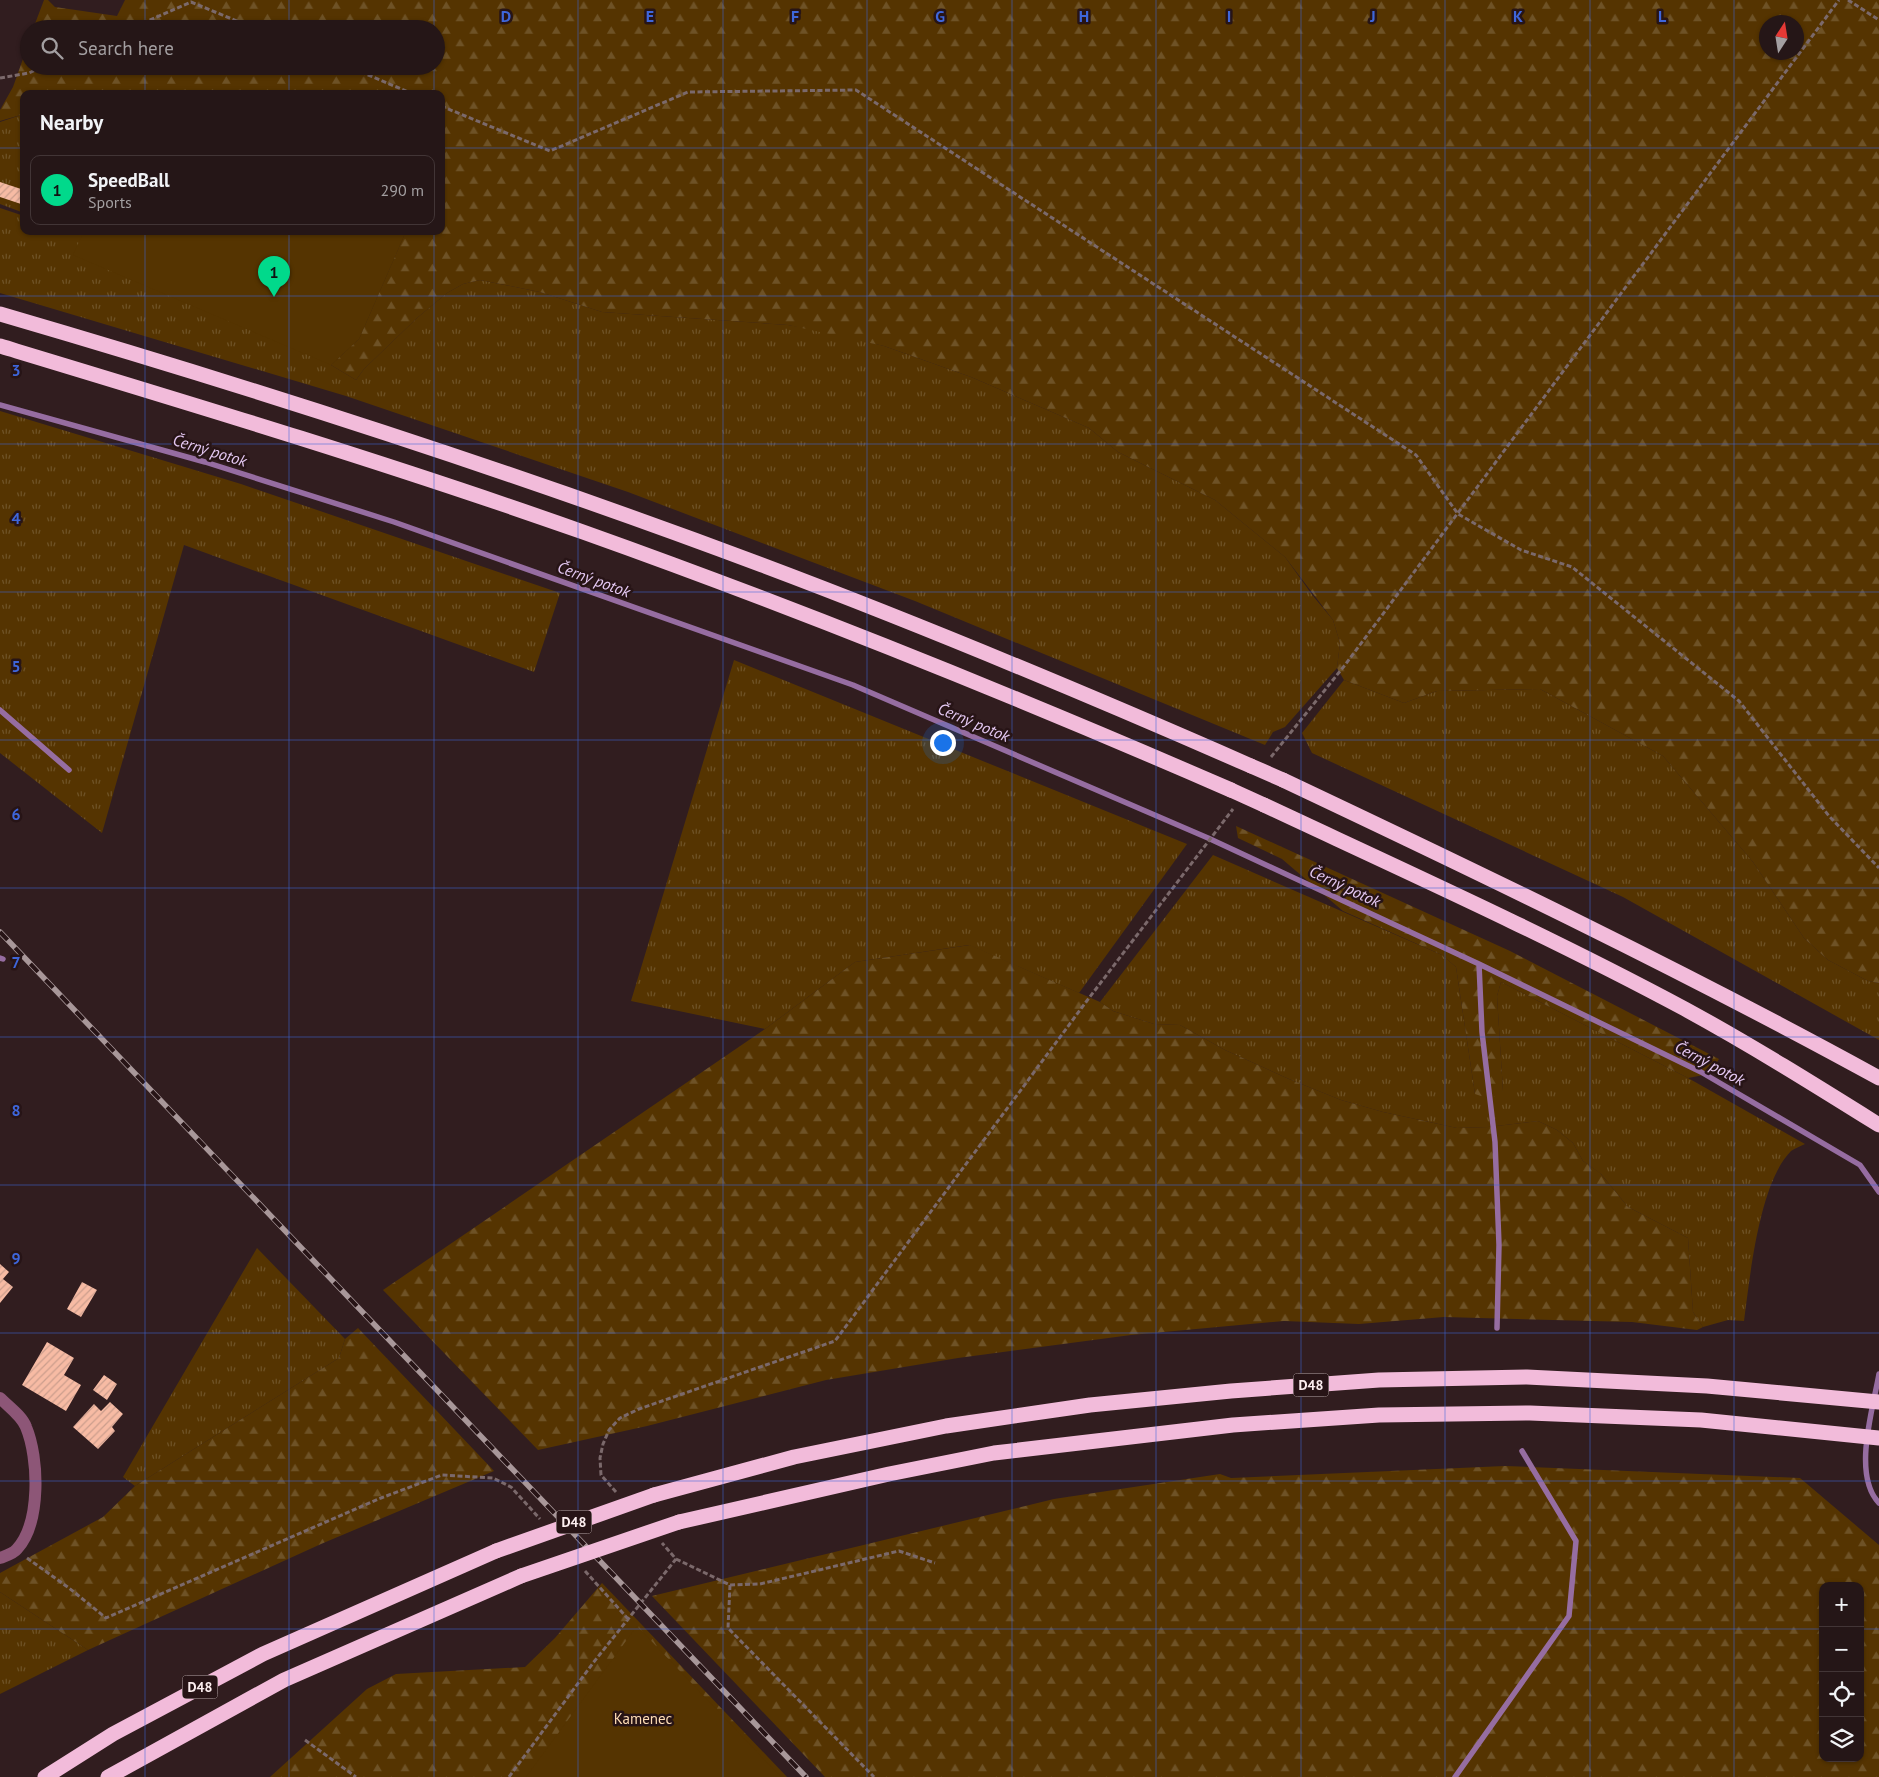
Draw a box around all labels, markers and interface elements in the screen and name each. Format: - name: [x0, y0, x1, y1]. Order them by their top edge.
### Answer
- text: D: [501, 6, 511, 26]
- text: E: [646, 6, 654, 26]
- text: F: [791, 6, 799, 26]
- text: G: [935, 6, 945, 26]
- text: H: [1079, 6, 1089, 26]
- text: I: [1227, 6, 1231, 26]
- text: J: [1369, 6, 1376, 26]
- text: K: [1513, 6, 1523, 26]
- text: L: [1658, 6, 1667, 26]
- north arrow: [1759, 15, 1804, 60]
- search box: [20, 20, 445, 75]
- icon: search: [38, 34, 66, 62]
- text: Search here: [78, 36, 174, 60]
- text: Nearby: [40, 109, 103, 136]
- text: SpeedBall: [88, 168, 170, 192]
- text: 1: [52, 180, 62, 200]
- text: 290 m: [381, 180, 424, 200]
- text: Sports: [88, 192, 132, 212]
- pin: 1: [258, 256, 290, 297]
- text: 3: [11, 360, 21, 380]
- water label: Černý potok: [171, 429, 250, 471]
- text: 4: [11, 508, 21, 528]
- water label: Černý potok: [555, 557, 634, 602]
- text: 5: [11, 656, 21, 676]
- water label: Černý potok: [935, 698, 1014, 746]
- your location: [930, 730, 956, 756]
- text: 6: [11, 804, 21, 824]
- water label: Černý potok: [1306, 861, 1384, 912]
- text: 7: [11, 952, 21, 972]
- water label: Černý potok: [1672, 1036, 1749, 1090]
- text: 8: [11, 1100, 21, 1120]
- text: 9: [11, 1248, 21, 1268]
- road number: D48: [1294, 1374, 1328, 1396]
- road number: D48: [556, 1510, 592, 1534]
- map controls: [1819, 1582, 1864, 1762]
- button: +: [1819, 1582, 1864, 1627]
- button: −: [1819, 1627, 1864, 1672]
- button: locate: [1819, 1672, 1864, 1717]
- road number: D48: [182, 1675, 218, 1698]
- park label: Kamenec: [614, 1709, 672, 1728]
- button: layers: [1819, 1717, 1864, 1762]

